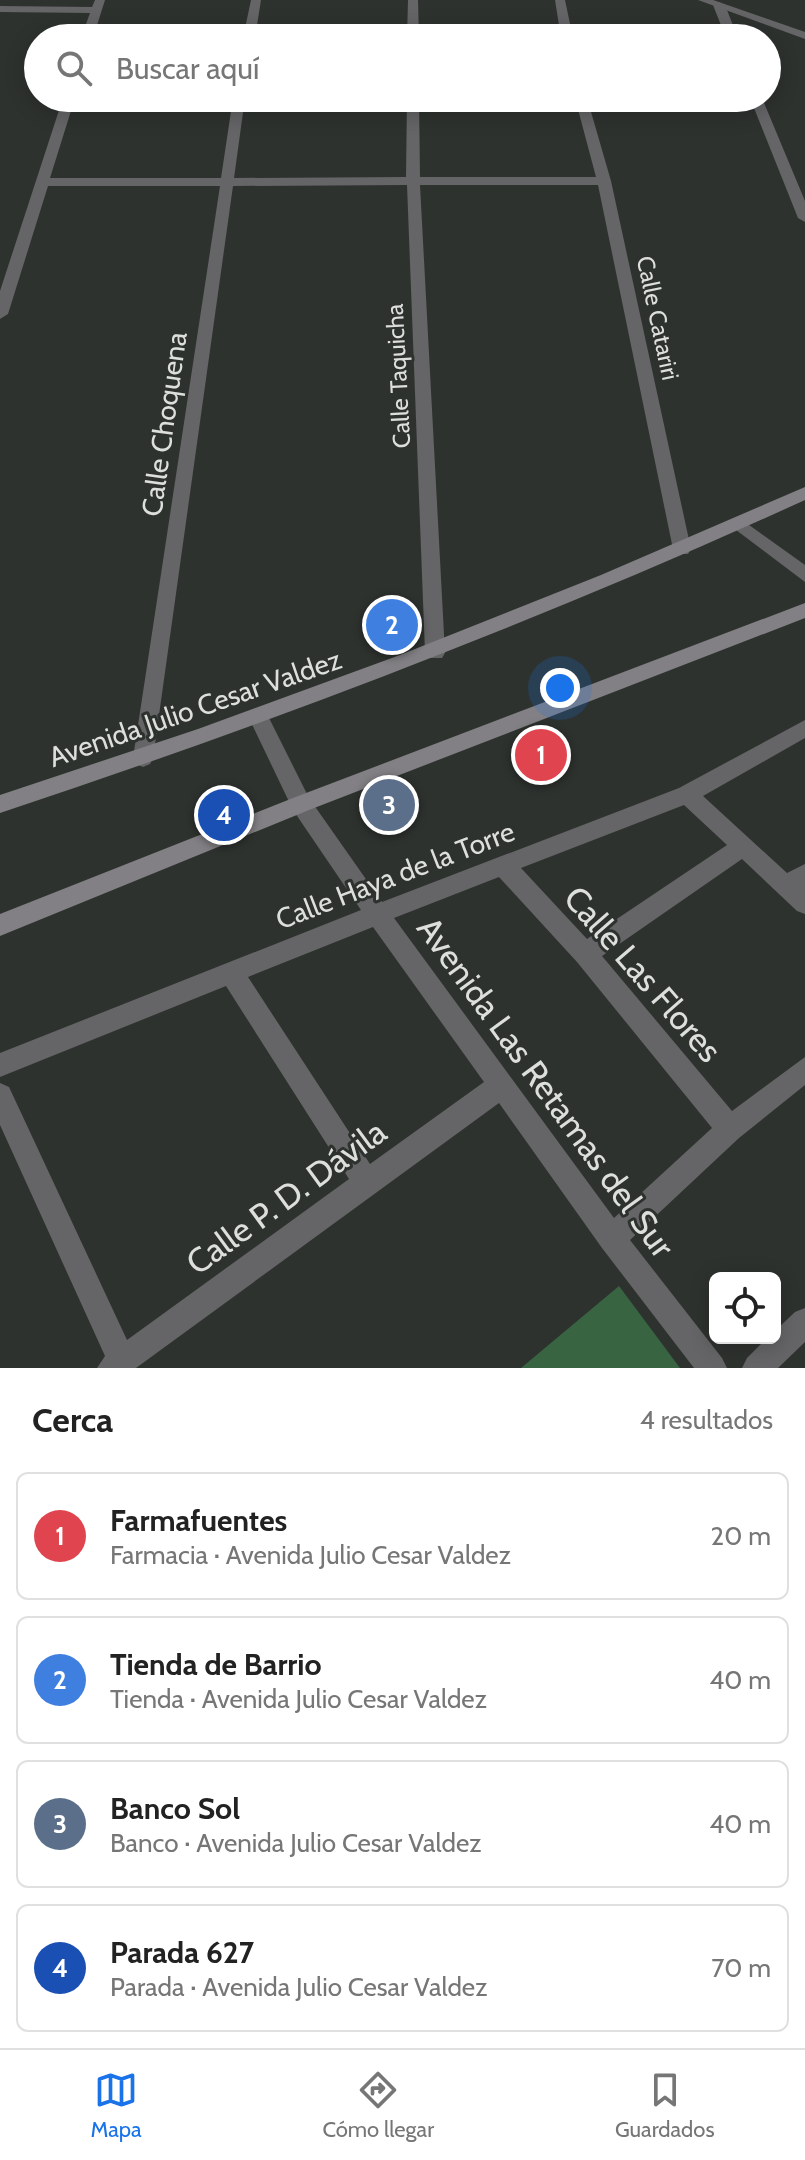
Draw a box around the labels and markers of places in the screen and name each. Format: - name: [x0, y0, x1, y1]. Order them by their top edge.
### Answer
- pin: 2: [366, 595, 418, 655]
- pin: 1: [515, 725, 567, 785]
- pin: 3: [363, 775, 415, 835]
- pin: 4: [198, 785, 250, 845]

